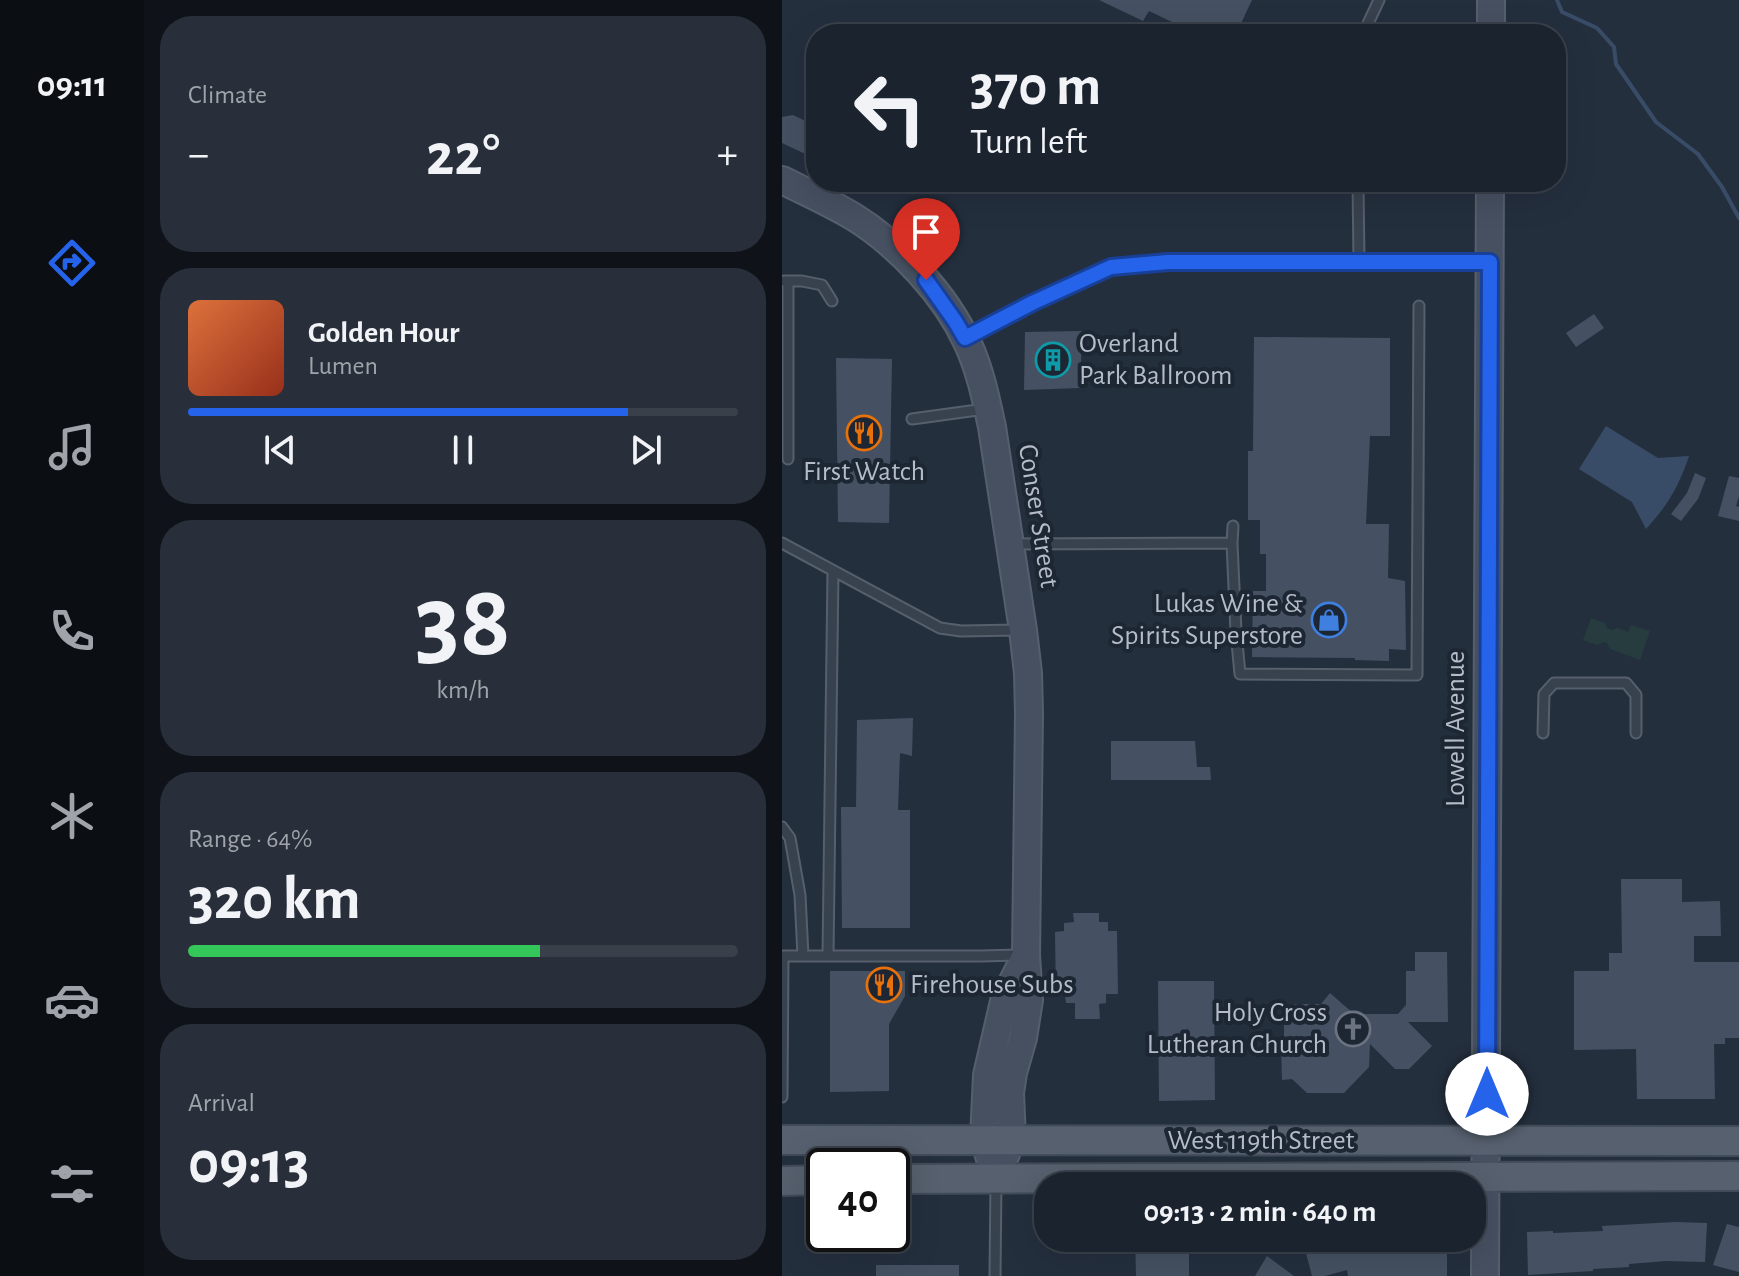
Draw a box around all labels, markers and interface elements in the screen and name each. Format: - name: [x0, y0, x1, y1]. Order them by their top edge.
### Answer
- icon: left: [838, 56, 942, 160]
- text: 370 m: [970, 59, 1101, 115]
- text: 09:11: [37, 67, 107, 103]
- text: Climate: [188, 82, 267, 108]
- text: Turn left: [970, 124, 1087, 160]
- text: 22°: [426, 126, 500, 186]
- text: −: [188, 133, 209, 177]
- text: +: [717, 133, 738, 177]
- pin: [892, 198, 960, 280]
- icon: arrive: [904, 210, 948, 254]
- icon: directions: [44, 235, 100, 291]
- text: Golden Hour: [308, 318, 460, 348]
- place label: Overland Park Ballroom: [1079, 330, 1232, 390]
- building icon: Overland Park Ballroom: [1034, 341, 1072, 379]
- text: Lumen: [308, 353, 378, 379]
- restaurant icon: First Watch: [845, 414, 883, 452]
- icon: music: [44, 419, 100, 475]
- icon: previous: [258, 428, 302, 472]
- icon: pause: [441, 428, 485, 472]
- icon: next: [624, 428, 668, 472]
- street label: Conser Street: [1013, 442, 1063, 590]
- place label: First Watch: [803, 458, 925, 486]
- text: 38: [415, 571, 511, 675]
- place label: Lukas Wine & Spirits Superstore: [1111, 590, 1304, 650]
- shop icon: Lukas Wine & Spirits Superstore: [1310, 601, 1348, 639]
- icon: phone: [44, 603, 100, 659]
- street label: Lowell Avenue: [1442, 651, 1470, 807]
- text: km/h: [436, 677, 490, 703]
- icon: climate: [44, 788, 100, 844]
- text: Range · 64%: [188, 826, 312, 852]
- text: 320 km: [188, 870, 361, 930]
- restaurant icon: Firehouse Subs: [865, 966, 903, 1004]
- place label: Firehouse Subs: [910, 971, 1074, 999]
- icon: car: [44, 972, 100, 1028]
- place label: Holy Cross Lutheran Church: [1147, 999, 1327, 1059]
- church icon: Holy Cross Lutheran Church: [1334, 1010, 1372, 1048]
- position arrow: [1445, 1052, 1529, 1136]
- text: Arrival: [188, 1090, 255, 1116]
- street label: West 119th Street: [1167, 1127, 1355, 1155]
- text: 09:13: [188, 1134, 309, 1194]
- speed limit sign: 40: [806, 1148, 910, 1252]
- icon: filters: [44, 1156, 100, 1212]
- text: 09:13 · 2 min · 640 m: [1143, 1197, 1377, 1227]

